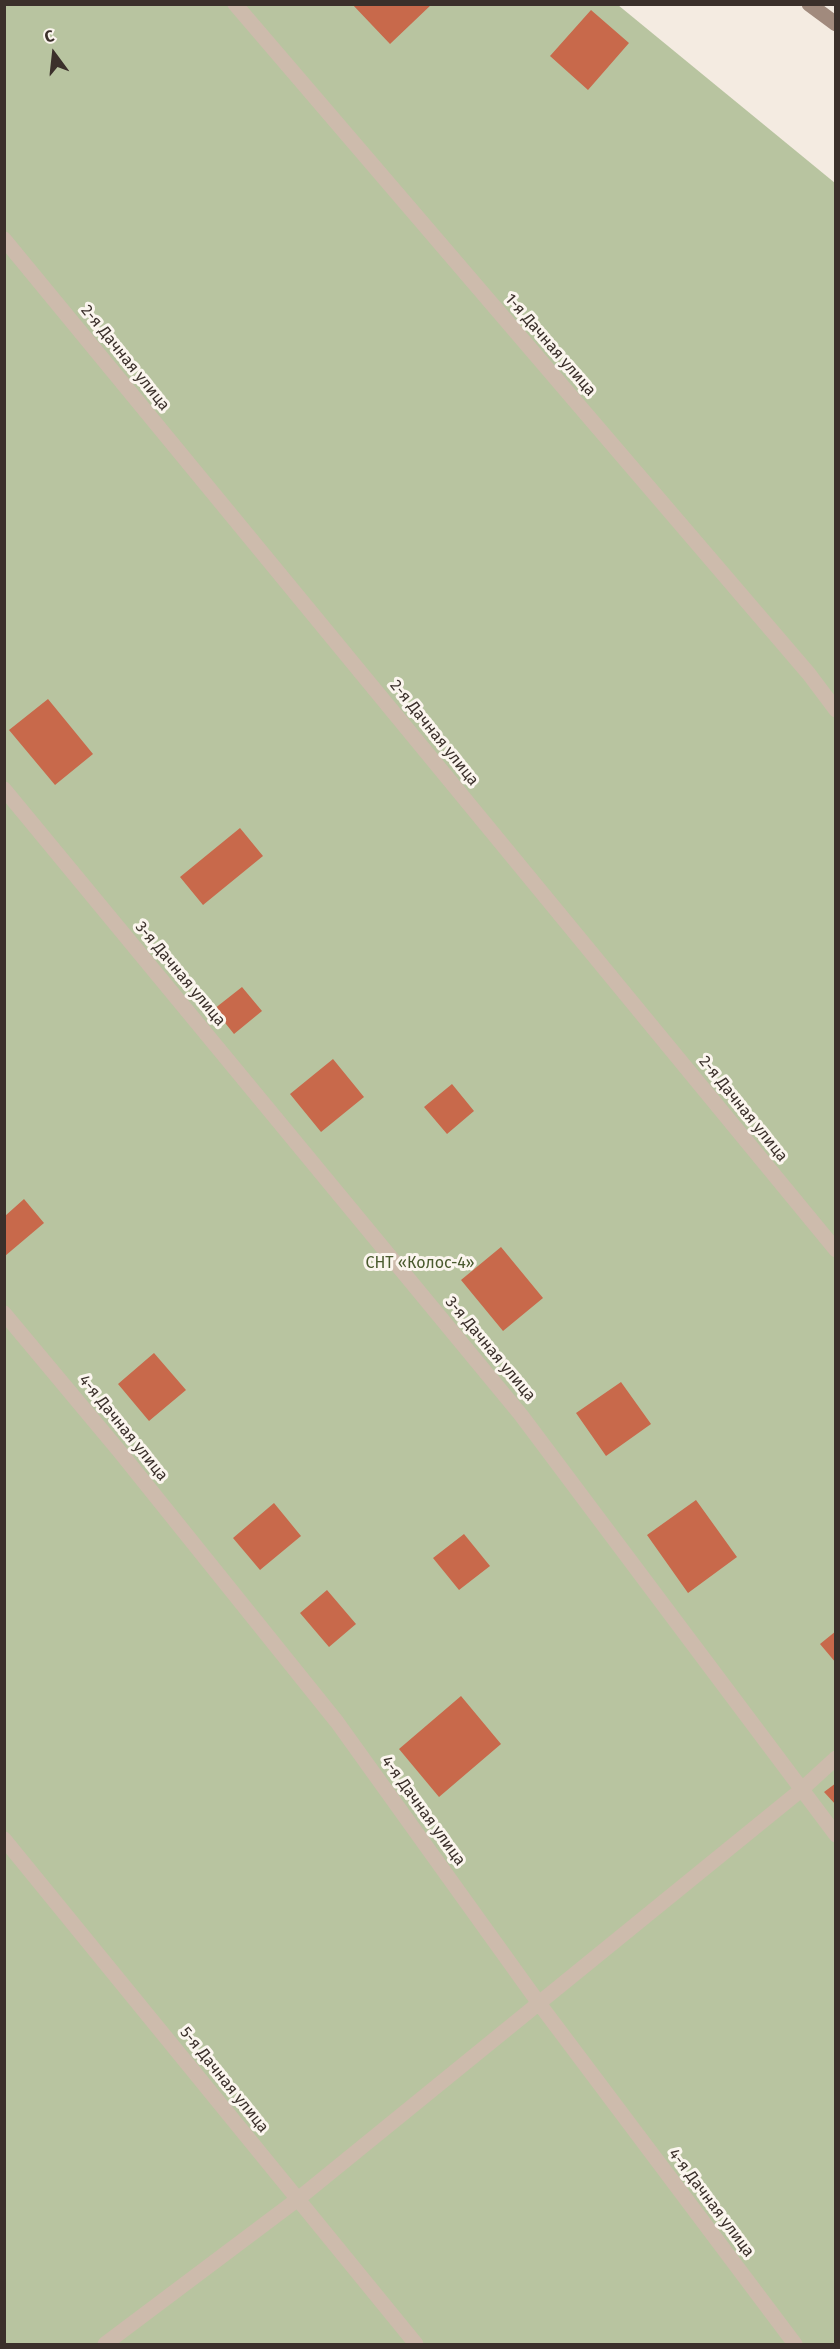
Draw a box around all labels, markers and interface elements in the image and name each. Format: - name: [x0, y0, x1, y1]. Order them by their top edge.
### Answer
- north arrow: [24, 24, 84, 84]
- text: С: [42, 26, 56, 46]
- street label: 1-я Дачная улица: [500, 290, 600, 400]
- street label: 2-я Дачная улица: [77, 301, 173, 415]
- street label: 2-я Дачная улица: [386, 676, 482, 790]
- street label: 3-я Дачная улица: [131, 918, 229, 1030]
- street label: 2-я Дачная улица: [695, 1052, 791, 1166]
- park label: СНТ «Колос-4»: [366, 1254, 474, 1274]
- street label: 3-я Дачная улица: [441, 1293, 539, 1405]
- street label: 4-я Дачная улица: [74, 1371, 172, 1485]
- street label: 4-я Дачная улица: [377, 1752, 469, 1870]
- street label: 5-я Дачная улица: [176, 2023, 272, 2137]
- street label: 4-я Дачная улица: [664, 2145, 758, 2261]

